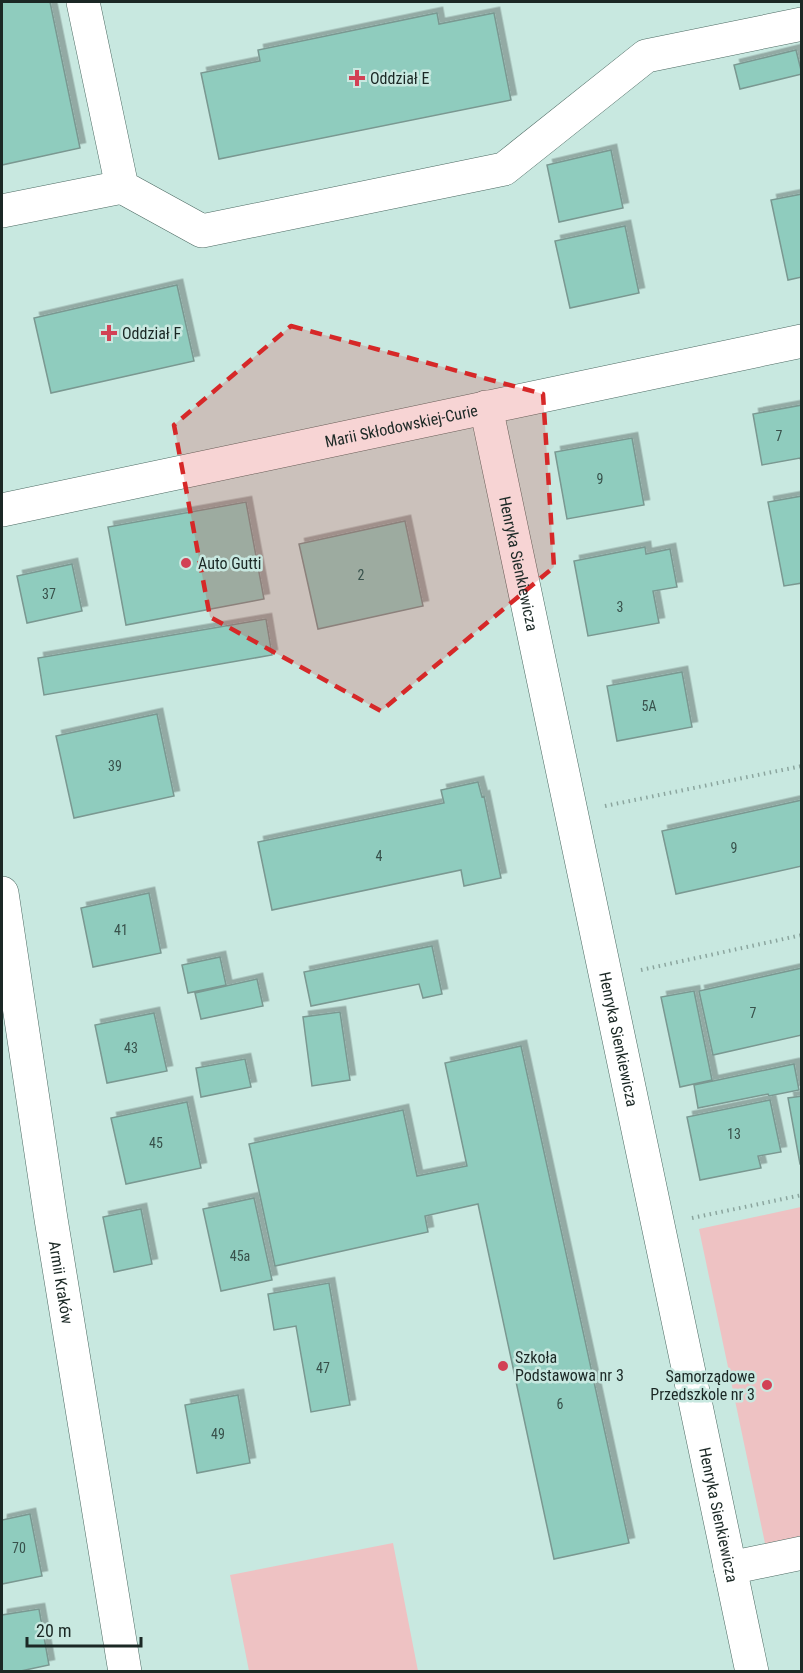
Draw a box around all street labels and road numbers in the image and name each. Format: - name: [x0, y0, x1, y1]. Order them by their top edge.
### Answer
- street label: Marii Skłodowskiej-Curie: [323, 400, 479, 451]
- street label: Henryka Sienkiewicza: [496, 494, 542, 633]
- street label: Henryka Sienkiewicza: [596, 970, 642, 1108]
- street label: Armii Kraków: [45, 1240, 78, 1325]
- street label: Henryka Sienkiewicza: [696, 1446, 742, 1584]

